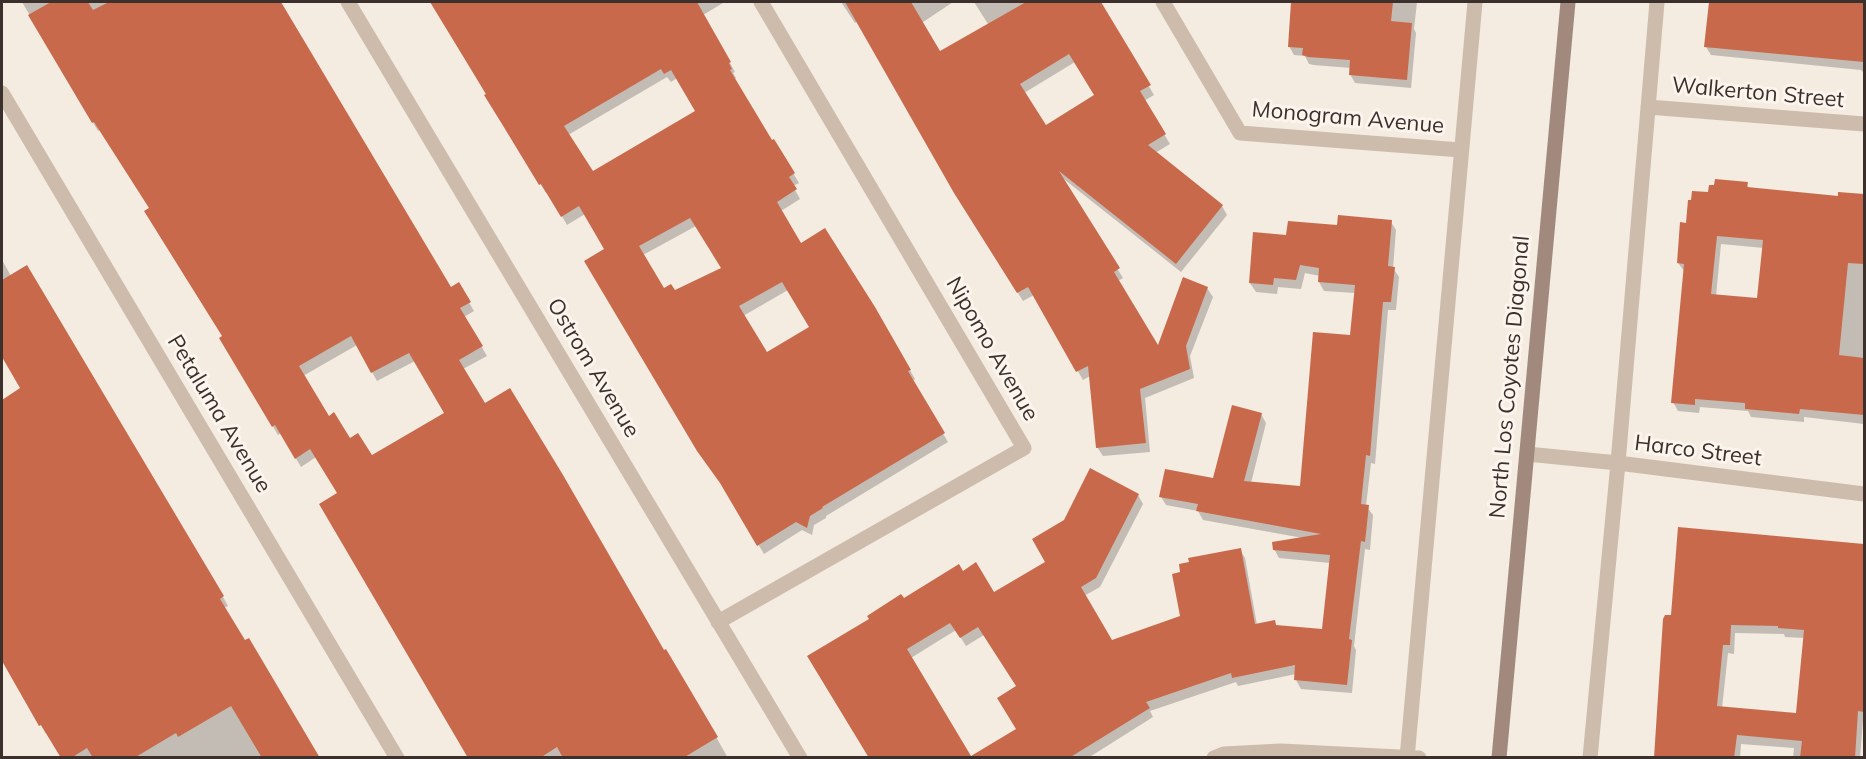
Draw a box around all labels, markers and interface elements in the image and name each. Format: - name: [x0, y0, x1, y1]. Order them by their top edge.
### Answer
- street label: Walkerton Street: [1671, 72, 1845, 114]
- street label: Monogram Avenue: [1251, 96, 1445, 140]
- street label: North Los Coyotes Diagonal: [1484, 234, 1536, 520]
- street label: Nipomo Avenue: [940, 272, 1044, 426]
- street label: Ostrom Avenue: [541, 294, 645, 442]
- street label: Petaluma Avenue: [161, 330, 277, 498]
- street label: Harco Street: [1633, 430, 1763, 472]

